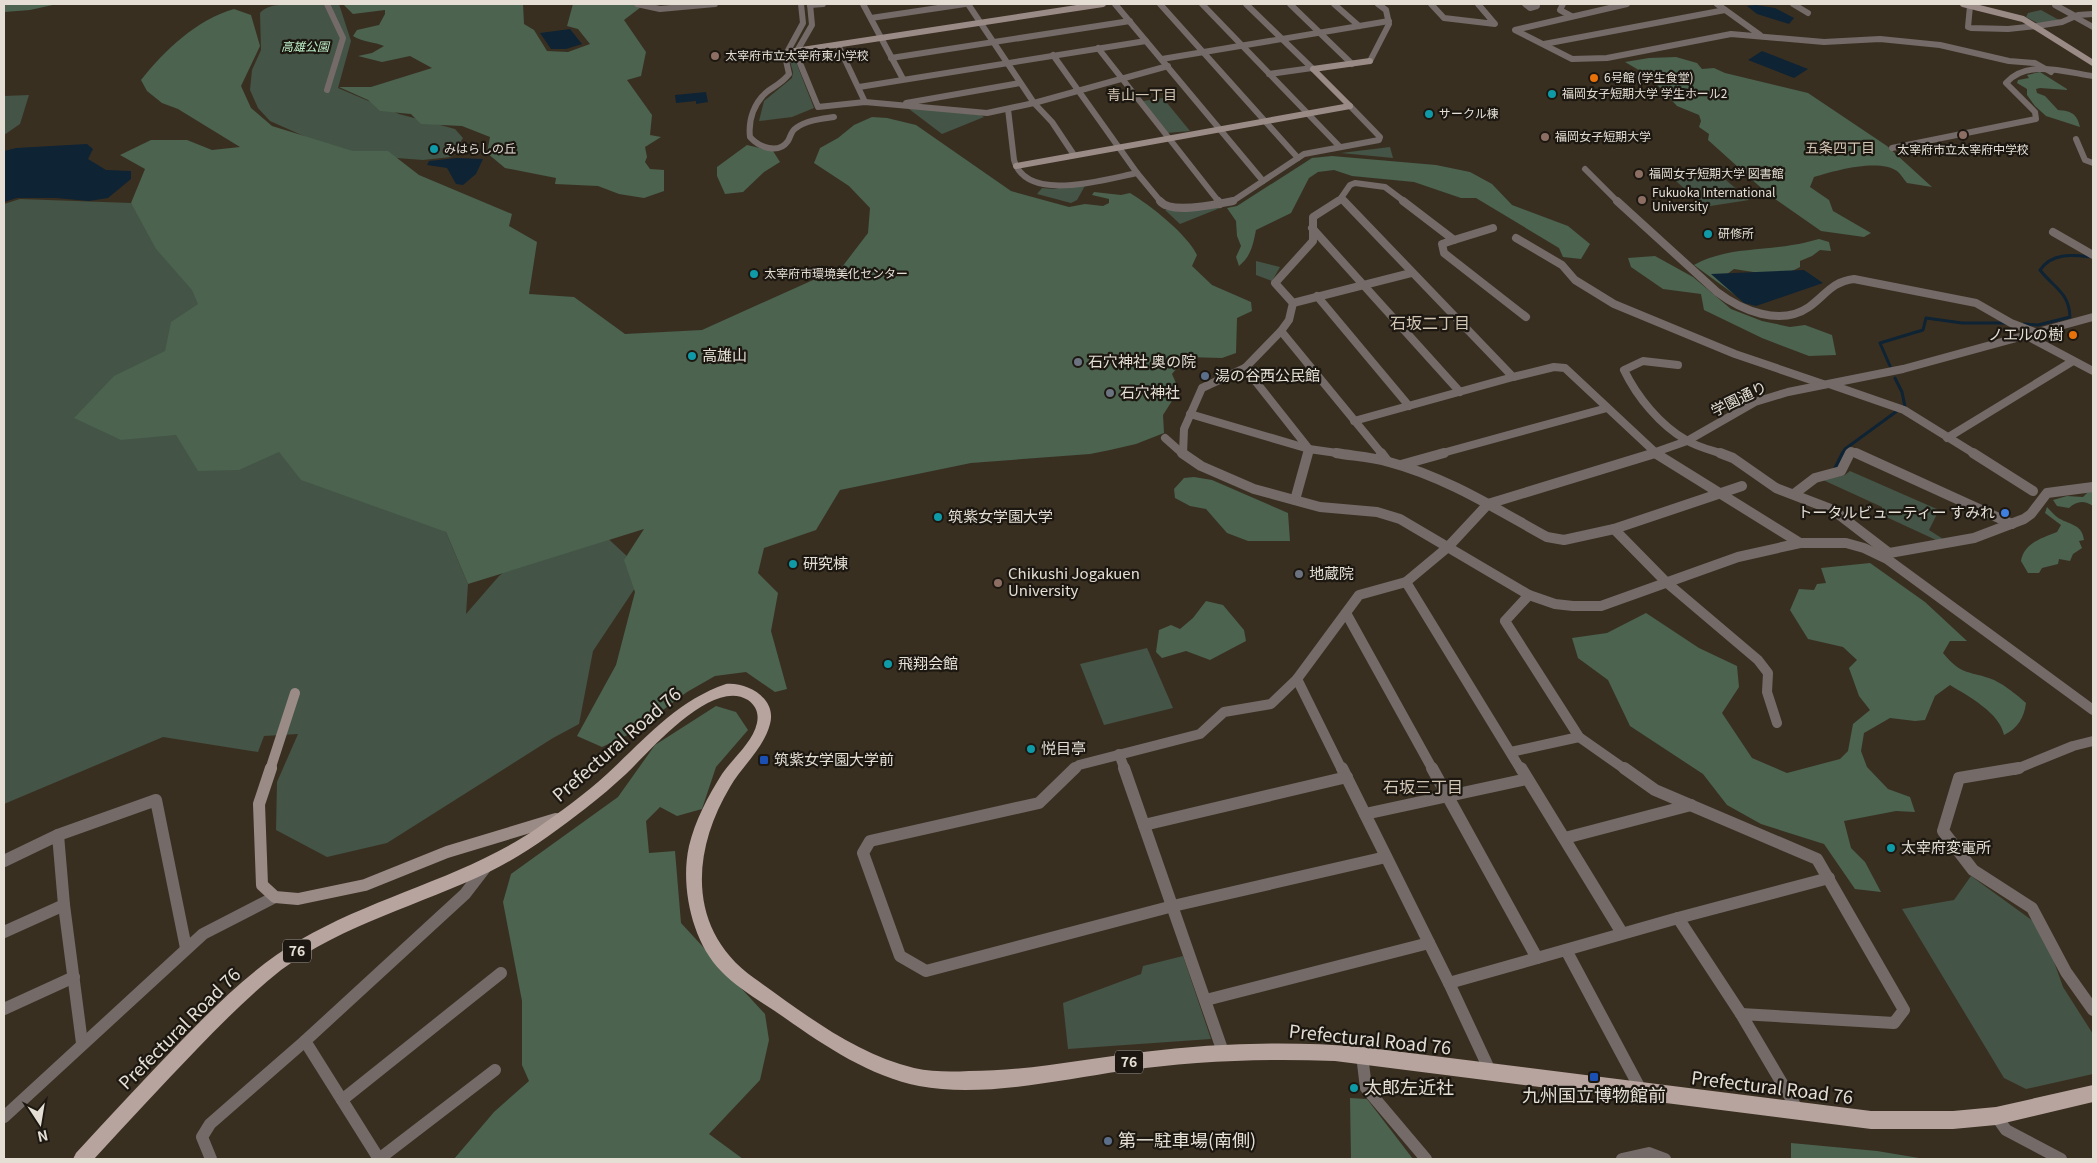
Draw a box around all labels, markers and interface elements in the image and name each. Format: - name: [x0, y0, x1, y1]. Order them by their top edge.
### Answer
- park label: 高雄公園: [281, 37, 331, 54]
- place label: 太宰府市立太宰府東小学校: [725, 46, 869, 63]
- marker: 太宰府市立太宰府東小学校: [709, 50, 721, 62]
- place label: 6号館 (学生食堂): [1604, 68, 1693, 85]
- marker: 6号館 (学生食堂): [1588, 72, 1600, 84]
- district label: 青山一丁目: [1107, 84, 1177, 104]
- place label: 福岡女子短期大学 学生ホール2: [1562, 84, 1728, 101]
- marker: 福岡女子短期大学 学生ホール2: [1546, 88, 1558, 100]
- place label: サークル棟: [1439, 104, 1499, 121]
- marker: サークル棟: [1423, 108, 1435, 120]
- place label: 福岡女子短期大学: [1555, 127, 1651, 144]
- marker: 太宰府市立太宰府中学校: [1957, 129, 1969, 141]
- marker: 福岡女子短期大学: [1539, 131, 1551, 143]
- district label: 五条四丁目: [1805, 137, 1875, 157]
- place label: みはらしの丘: [444, 139, 516, 156]
- place label: 太宰府市立太宰府中学校: [1897, 140, 2029, 157]
- marker: みはらしの丘: [428, 143, 440, 155]
- place label: 福岡女子短期大学 図書館: [1649, 164, 1784, 181]
- marker: 福岡女子短期大学 図書館: [1633, 168, 1645, 180]
- place label: Fukuoka International University: [1652, 183, 1775, 214]
- marker: Fukuoka International University: [1636, 194, 1648, 206]
- place label: 研修所: [1718, 224, 1754, 241]
- marker: 研修所: [1702, 228, 1714, 240]
- place label: 太宰府市環境美化センター: [764, 264, 908, 281]
- marker: 太宰府市環境美化センター: [748, 268, 760, 280]
- district label: 石坂二丁目: [1390, 310, 1470, 334]
- place label: ノエルの樹: [1988, 323, 2063, 344]
- marker: ノエルの樹: [2067, 329, 2079, 341]
- place label: 高雄山: [702, 344, 747, 365]
- marker: 高雄山: [686, 350, 698, 362]
- place label: 石穴神社 奥の院: [1088, 350, 1196, 371]
- marker: 石穴神社 奥の院: [1072, 356, 1084, 368]
- place label: 湯の谷西公民館: [1215, 364, 1320, 385]
- marker: 湯の谷西公民館: [1199, 370, 1211, 382]
- street label: 学園通り: [1707, 375, 1770, 420]
- place label: 石穴神社: [1120, 381, 1180, 402]
- marker: 石穴神社: [1104, 387, 1116, 399]
- place label: トータルビューティー すみれ: [1798, 501, 1995, 522]
- place label: 筑紫女学園大学: [948, 505, 1053, 526]
- marker: トータルビューティー すみれ: [1999, 507, 2011, 519]
- marker: 筑紫女学園大学: [932, 511, 944, 523]
- place label: 研究棟: [803, 552, 848, 573]
- marker: 研究棟: [787, 558, 799, 570]
- place label: Chikushi Jogakuen University: [1008, 562, 1140, 600]
- place label: 地蔵院: [1309, 562, 1354, 583]
- marker: 地蔵院: [1293, 568, 1305, 580]
- marker: Chikushi Jogakuen University: [992, 577, 1004, 589]
- place label: 飛翔会館: [898, 652, 958, 673]
- marker: 飛翔会館: [882, 658, 894, 670]
- street label: Prefectural Road 76: [546, 680, 686, 807]
- place label: 悦目亭: [1041, 737, 1086, 758]
- marker: 悦目亭: [1025, 743, 1037, 755]
- place label: 筑紫女学園大学前: [774, 748, 894, 769]
- marker: 筑紫女学園大学前: [758, 754, 770, 766]
- district label: 石坂三丁目: [1383, 774, 1463, 798]
- place label: 太宰府変電所: [1901, 836, 1991, 857]
- marker: 太宰府変電所: [1885, 842, 1897, 854]
- road number: 76: [283, 939, 311, 962]
- street label: Prefectural Road 76: [112, 961, 245, 1094]
- street label: Prefectural Road 76: [1288, 1017, 1453, 1059]
- road number: 76: [1115, 1050, 1143, 1074]
- street label: Prefectural Road 76: [1690, 1063, 1855, 1109]
- marker: 九州国立博物館前: [1588, 1071, 1600, 1083]
- place label: 太郎左近社: [1364, 1073, 1454, 1099]
- place label: 九州国立博物館前: [1522, 1081, 1666, 1107]
- marker: 太郎左近社: [1348, 1082, 1360, 1094]
- north arrow: [15, 1098, 65, 1148]
- text: N: [36, 1126, 50, 1148]
- place label: 第一駐車場(南側): [1118, 1126, 1256, 1152]
- marker: 第一駐車場(南側): [1102, 1135, 1114, 1147]

